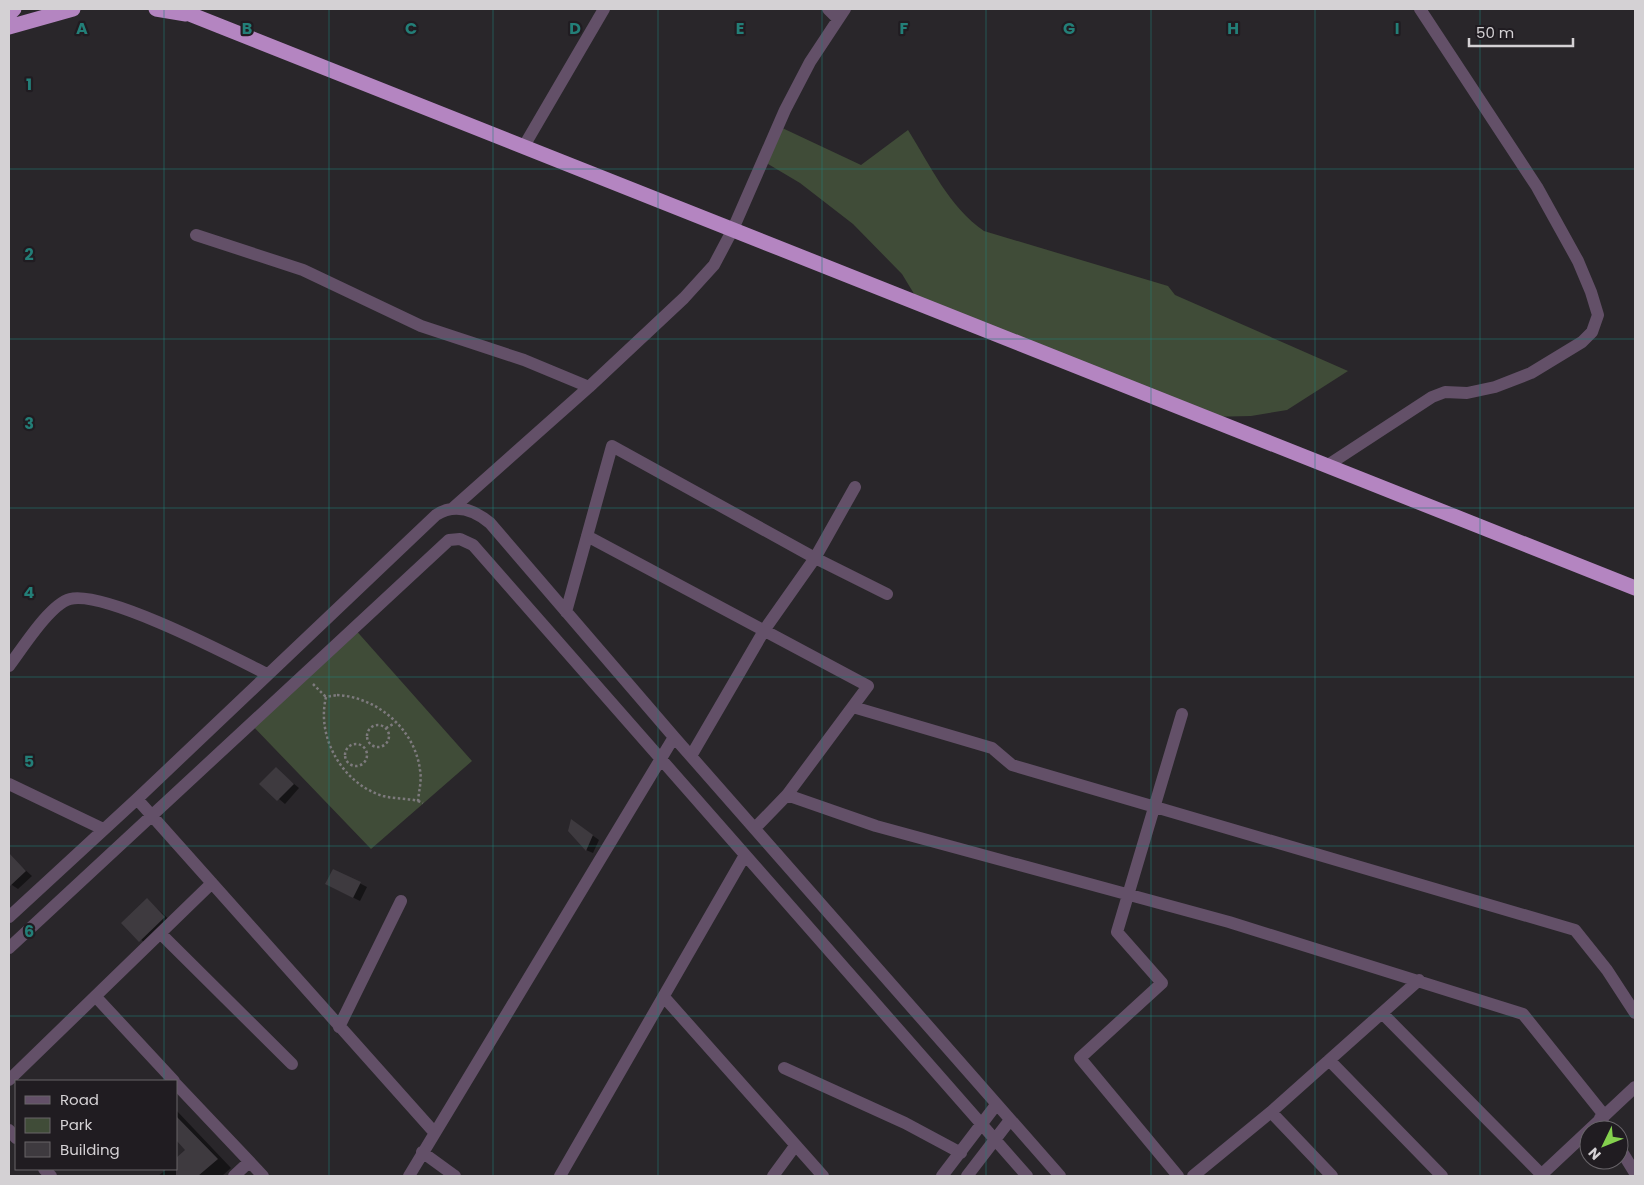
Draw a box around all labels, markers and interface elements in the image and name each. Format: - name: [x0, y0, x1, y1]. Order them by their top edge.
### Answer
- scale bar: [1469, 15, 1573, 47]
- text: A: [76, 17, 88, 40]
- text: B: [242, 17, 252, 40]
- text: C: [405, 17, 417, 40]
- text: D: [569, 17, 581, 40]
- text: E: [736, 17, 744, 40]
- text: F: [900, 17, 909, 40]
- text: G: [1063, 17, 1075, 40]
- text: H: [1227, 17, 1239, 40]
- text: I: [1395, 17, 1399, 40]
- text: 50 m: [1476, 22, 1514, 43]
- text: 1: [26, 73, 32, 96]
- text: 2: [24, 243, 34, 266]
- text: 3: [24, 412, 34, 435]
- text: 4: [24, 581, 35, 604]
- text: 5: [24, 750, 34, 773]
- text: 6: [24, 920, 34, 943]
- legend: [15, 1080, 178, 1170]
- text: Road: [60, 1089, 99, 1110]
- text: Park: [60, 1114, 92, 1135]
- north arrow: [1579, 1120, 1629, 1170]
- text: Building: [60, 1139, 120, 1160]
- text: N: [1584, 1143, 1605, 1165]

